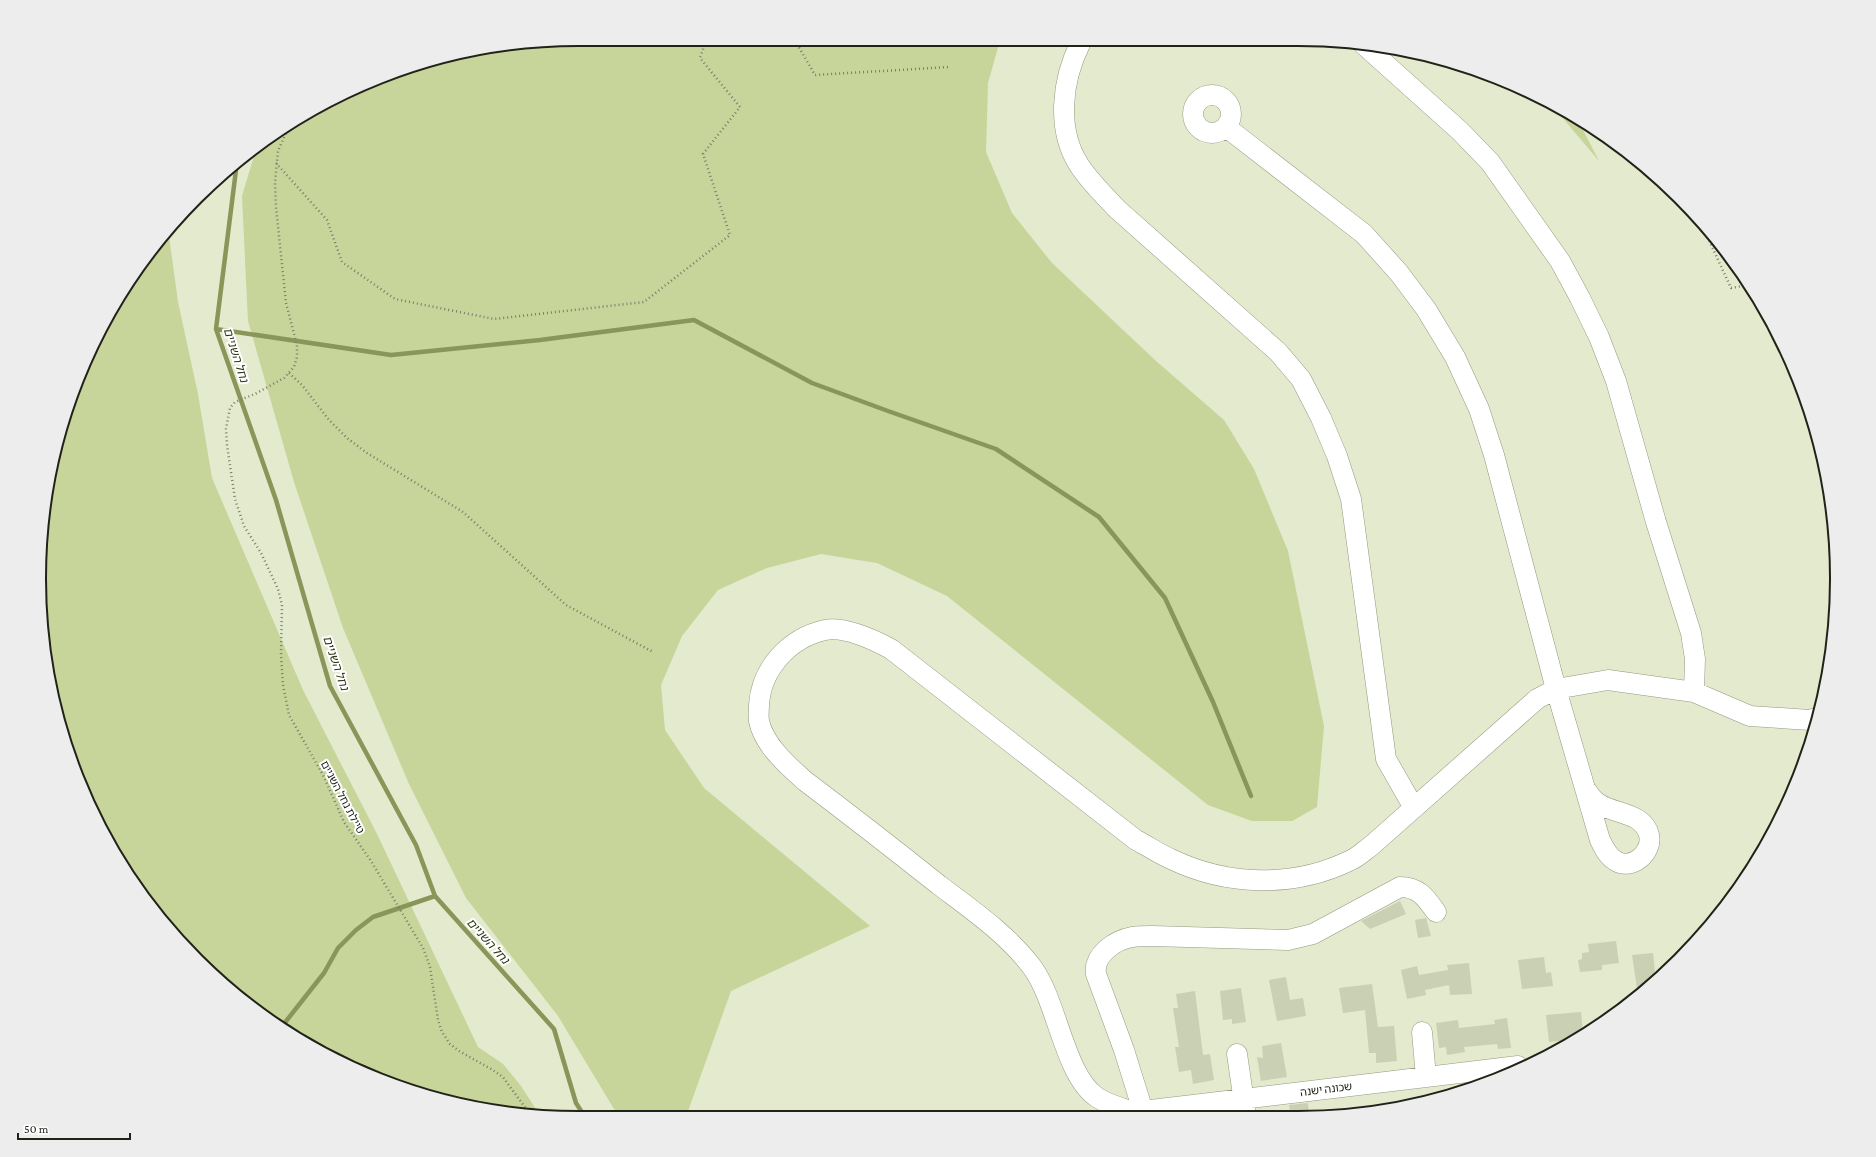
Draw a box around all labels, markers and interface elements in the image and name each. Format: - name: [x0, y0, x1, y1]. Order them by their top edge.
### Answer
- water label: נחל השניים: [221, 326, 252, 385]
- water label: נחל השניים: [320, 634, 352, 693]
- street label: טיילת נחל השניים: [319, 759, 367, 835]
- water label: נחל השניים: [464, 915, 513, 968]
- street label: שכונה ישנה: [1299, 1080, 1353, 1098]
- scale bar: [18, 1115, 130, 1141]
- text: 50 m: [24, 1122, 49, 1136]

